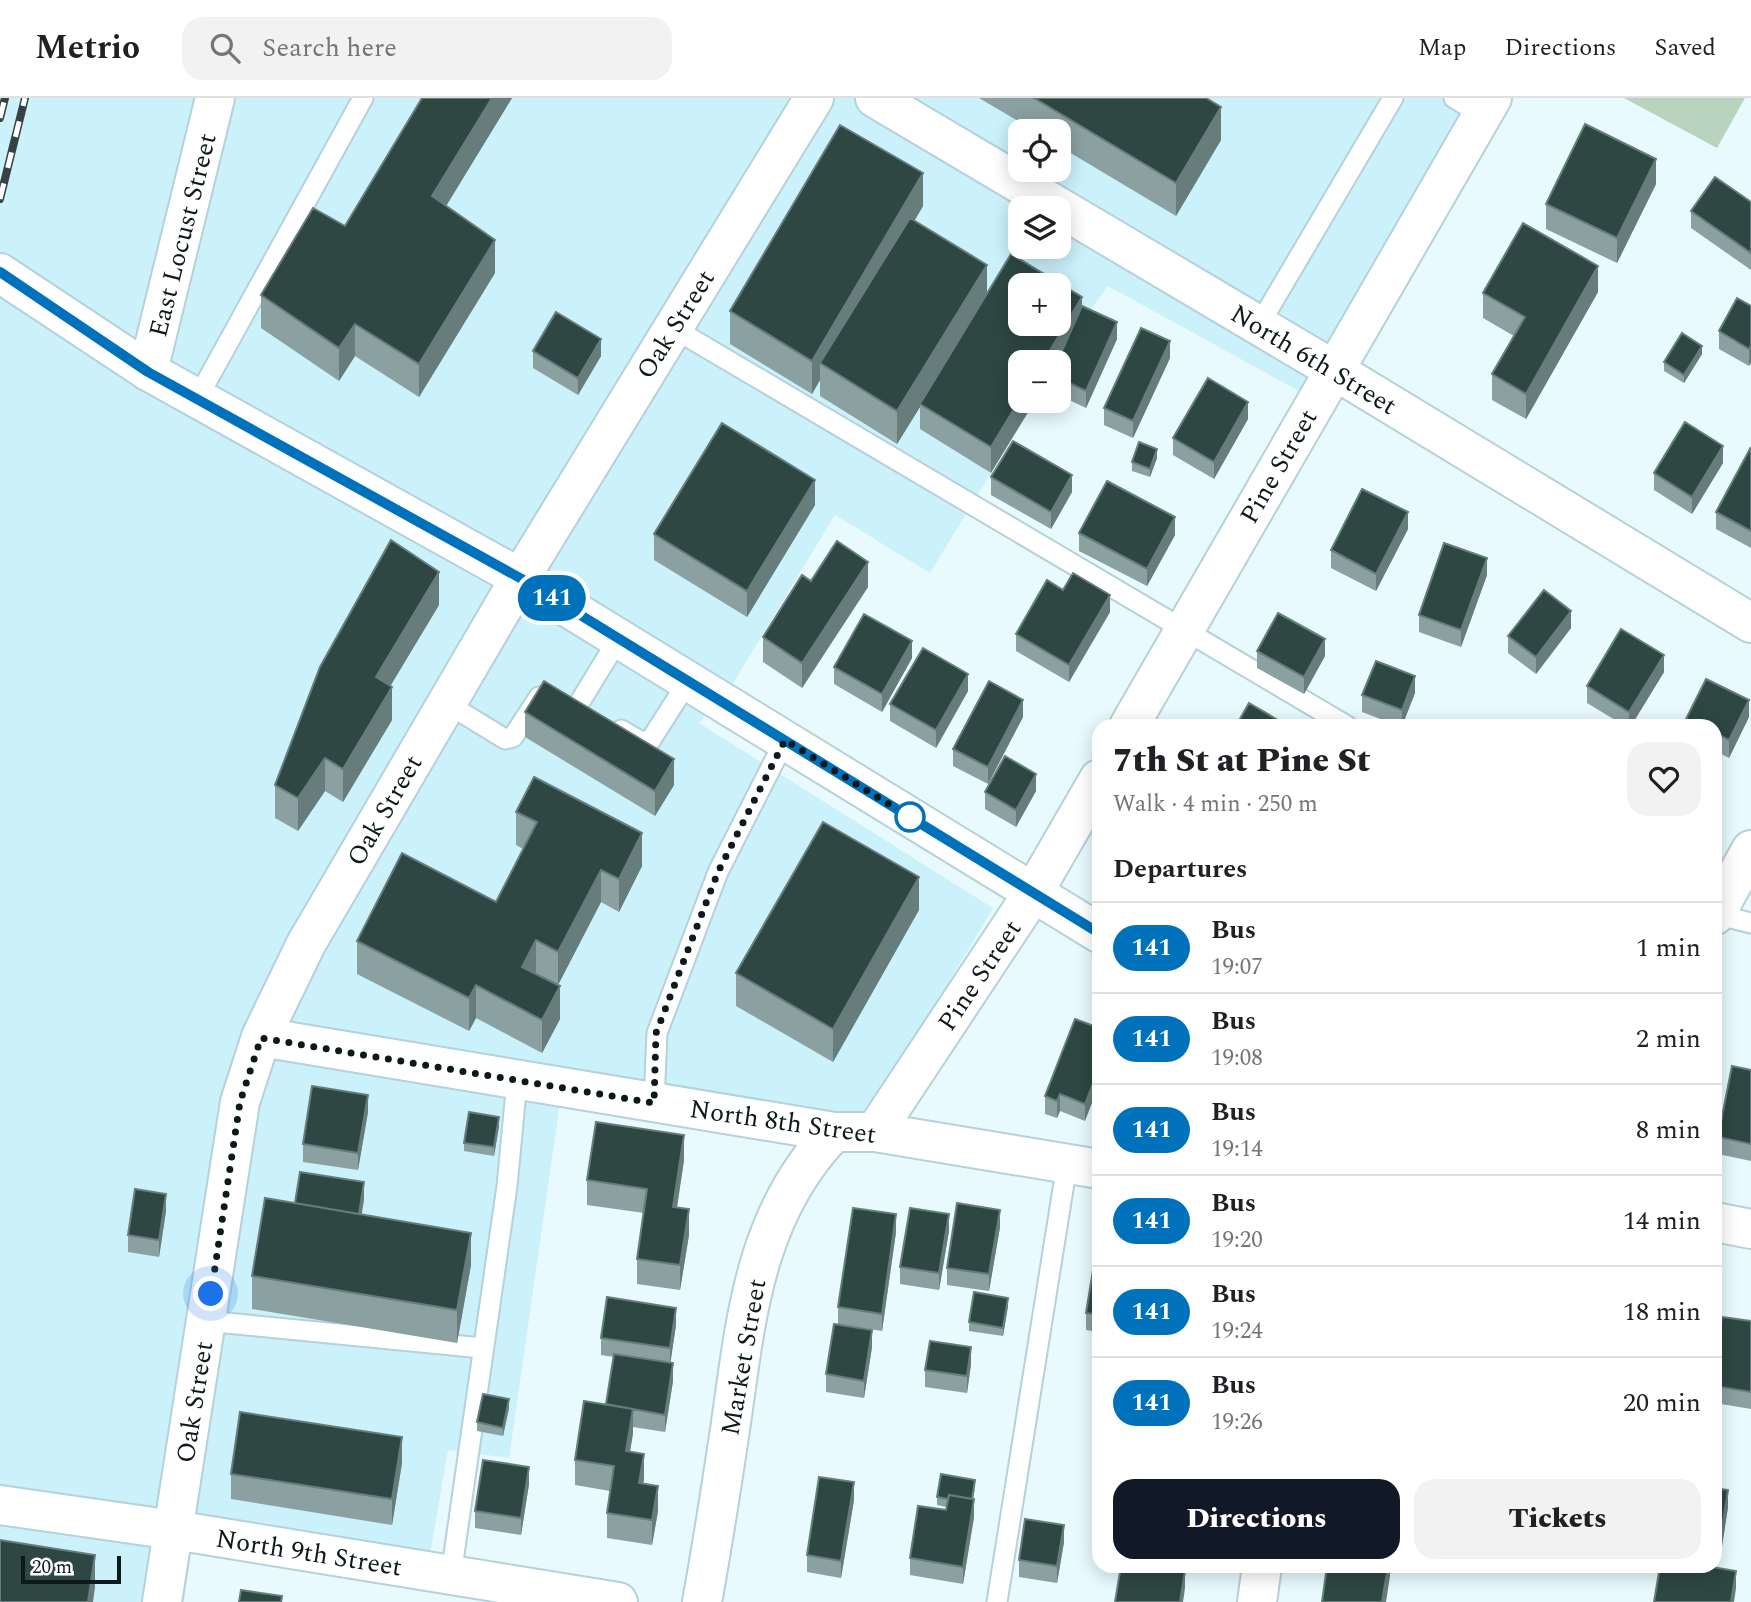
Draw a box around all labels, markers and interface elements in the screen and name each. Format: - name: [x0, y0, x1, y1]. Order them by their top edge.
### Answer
- search box: [182, 17, 672, 80]
- text: Metrio: [35, 23, 140, 73]
- text: Search here: [262, 28, 397, 68]
- icon: search: [206, 29, 244, 67]
- text: Map: [1418, 30, 1466, 66]
- text: Directions: [1504, 30, 1616, 66]
- text: Saved: [1654, 30, 1716, 66]
- map controls: [1008, 119, 1071, 413]
- button: locate: [1008, 119, 1071, 182]
- street label: East Locust Street: [138, 129, 228, 341]
- button: layers: [1008, 196, 1071, 259]
- street label: Oak Street: [626, 262, 725, 387]
- button: +: [1008, 273, 1071, 336]
- street label: North 6th Street: [1223, 294, 1404, 425]
- button: −: [1008, 350, 1071, 413]
- street label: Pine Street: [1230, 401, 1328, 532]
- line badge: 141: [512, 575, 592, 621]
- text: 141: [532, 580, 572, 616]
- text: 7th St at Pine St: [1113, 736, 1370, 786]
- button: heart: [1627, 742, 1701, 816]
- street label: Oak Street: [337, 747, 433, 874]
- text: Walk · 4 min · 250 m: [1113, 787, 1318, 822]
- unlabelled marker: [895, 802, 925, 832]
- text: Departures: [1113, 849, 1247, 889]
- text: Bus: [1211, 910, 1256, 950]
- street label: Pine Street: [928, 912, 1032, 1039]
- text: 1 min: [1636, 928, 1701, 968]
- text: 141: [1131, 930, 1172, 966]
- text: 19:07: [1211, 950, 1263, 985]
- text: Bus: [1211, 1001, 1256, 1041]
- text: 2 min: [1636, 1019, 1701, 1059]
- text: 141: [1131, 1021, 1172, 1057]
- text: 19:08: [1211, 1041, 1263, 1076]
- street label: North 8th Street: [687, 1089, 879, 1155]
- text: Bus: [1211, 1092, 1256, 1132]
- text: 8 min: [1636, 1110, 1701, 1150]
- text: 141: [1131, 1112, 1172, 1148]
- text: 19:14: [1211, 1132, 1263, 1167]
- text: Bus: [1211, 1183, 1256, 1223]
- text: 14 min: [1623, 1201, 1701, 1241]
- text: 141: [1131, 1203, 1172, 1239]
- text: 19:20: [1211, 1223, 1263, 1258]
- text: Bus: [1211, 1274, 1256, 1314]
- your location: [193, 1276, 228, 1311]
- street label: Market Street: [711, 1276, 777, 1439]
- text: 18 min: [1623, 1292, 1701, 1332]
- text: 141: [1131, 1294, 1172, 1330]
- text: 19:24: [1211, 1314, 1263, 1349]
- street label: Oak Street: [166, 1338, 224, 1466]
- text: Bus: [1211, 1365, 1256, 1405]
- text: 20 min: [1623, 1383, 1701, 1423]
- text: 141: [1131, 1385, 1172, 1421]
- text: 19:26: [1211, 1405, 1263, 1440]
- button: Directions: [1113, 1479, 1400, 1559]
- button: Tickets: [1414, 1479, 1701, 1559]
- street label: North 9th Street: [213, 1519, 405, 1587]
- scale bar: [21, 1553, 121, 1585]
- text: 20 m: [32, 1553, 72, 1582]

